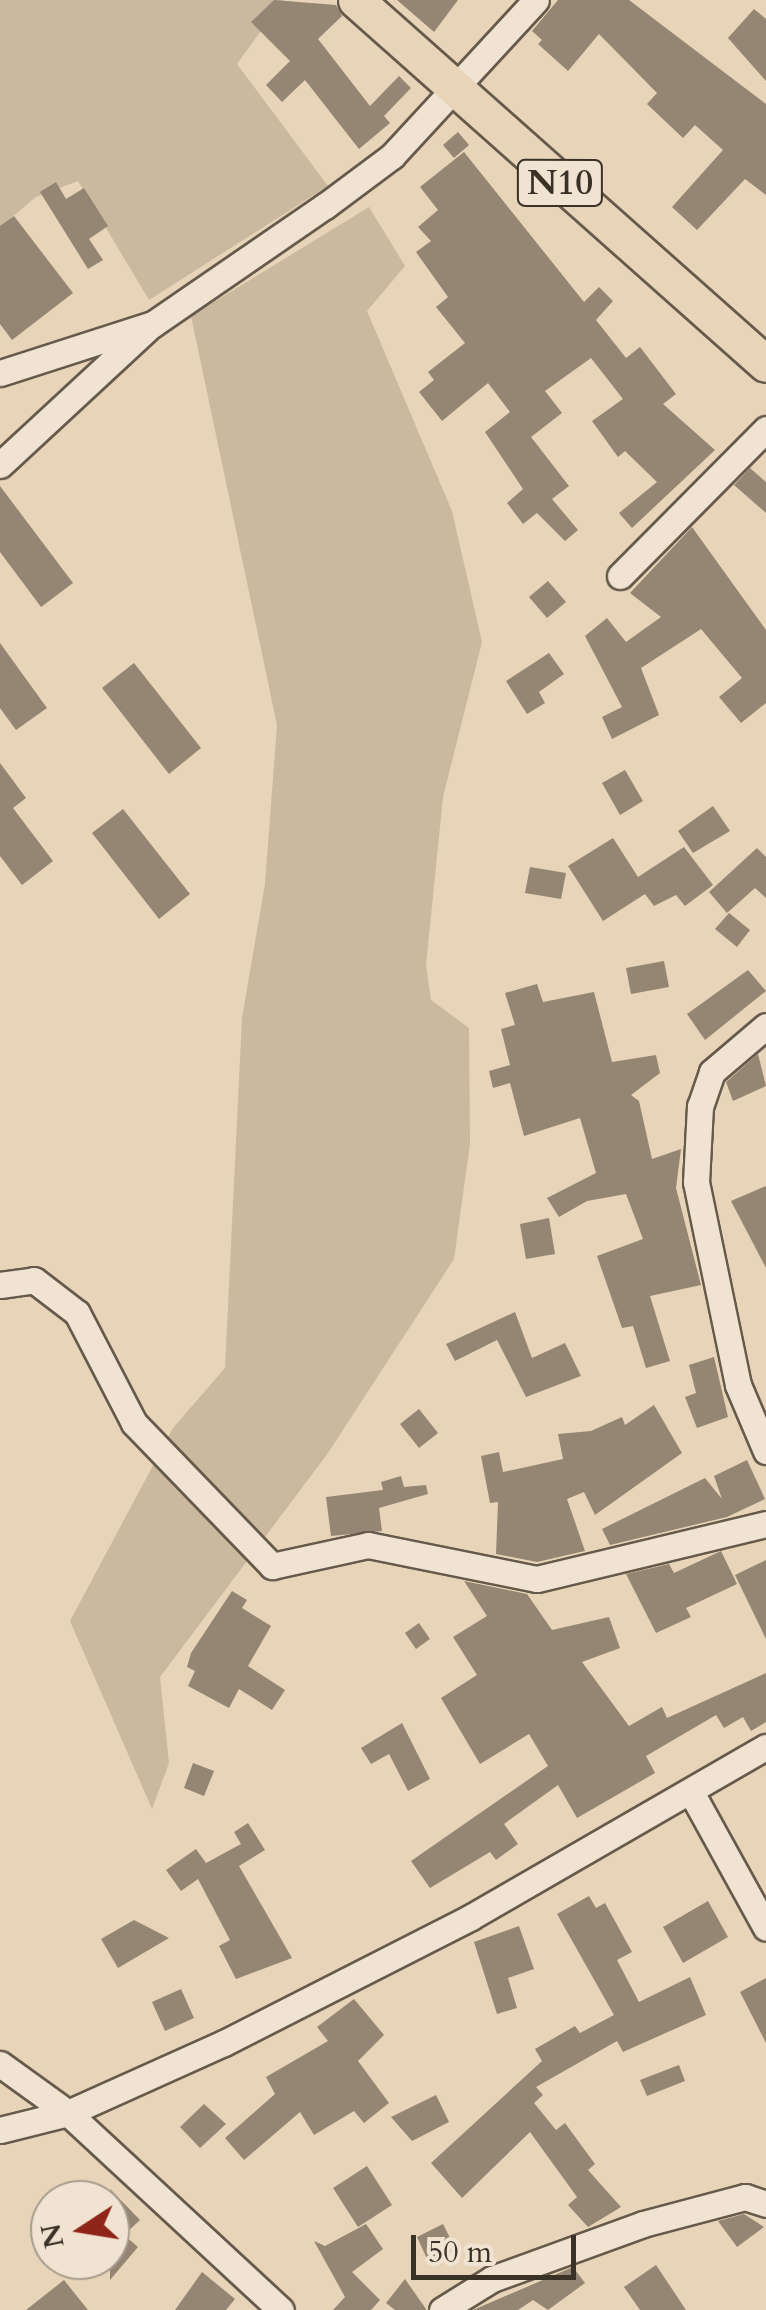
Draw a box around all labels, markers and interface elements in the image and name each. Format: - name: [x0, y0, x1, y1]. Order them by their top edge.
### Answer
- road number: N10: [515, 153, 605, 213]
- north arrow: [30, 2180, 130, 2280]
- scale bar: [416, 2215, 581, 2277]
- text: N: [32, 2220, 74, 2252]
- text: 50 m: [428, 2232, 492, 2273]

